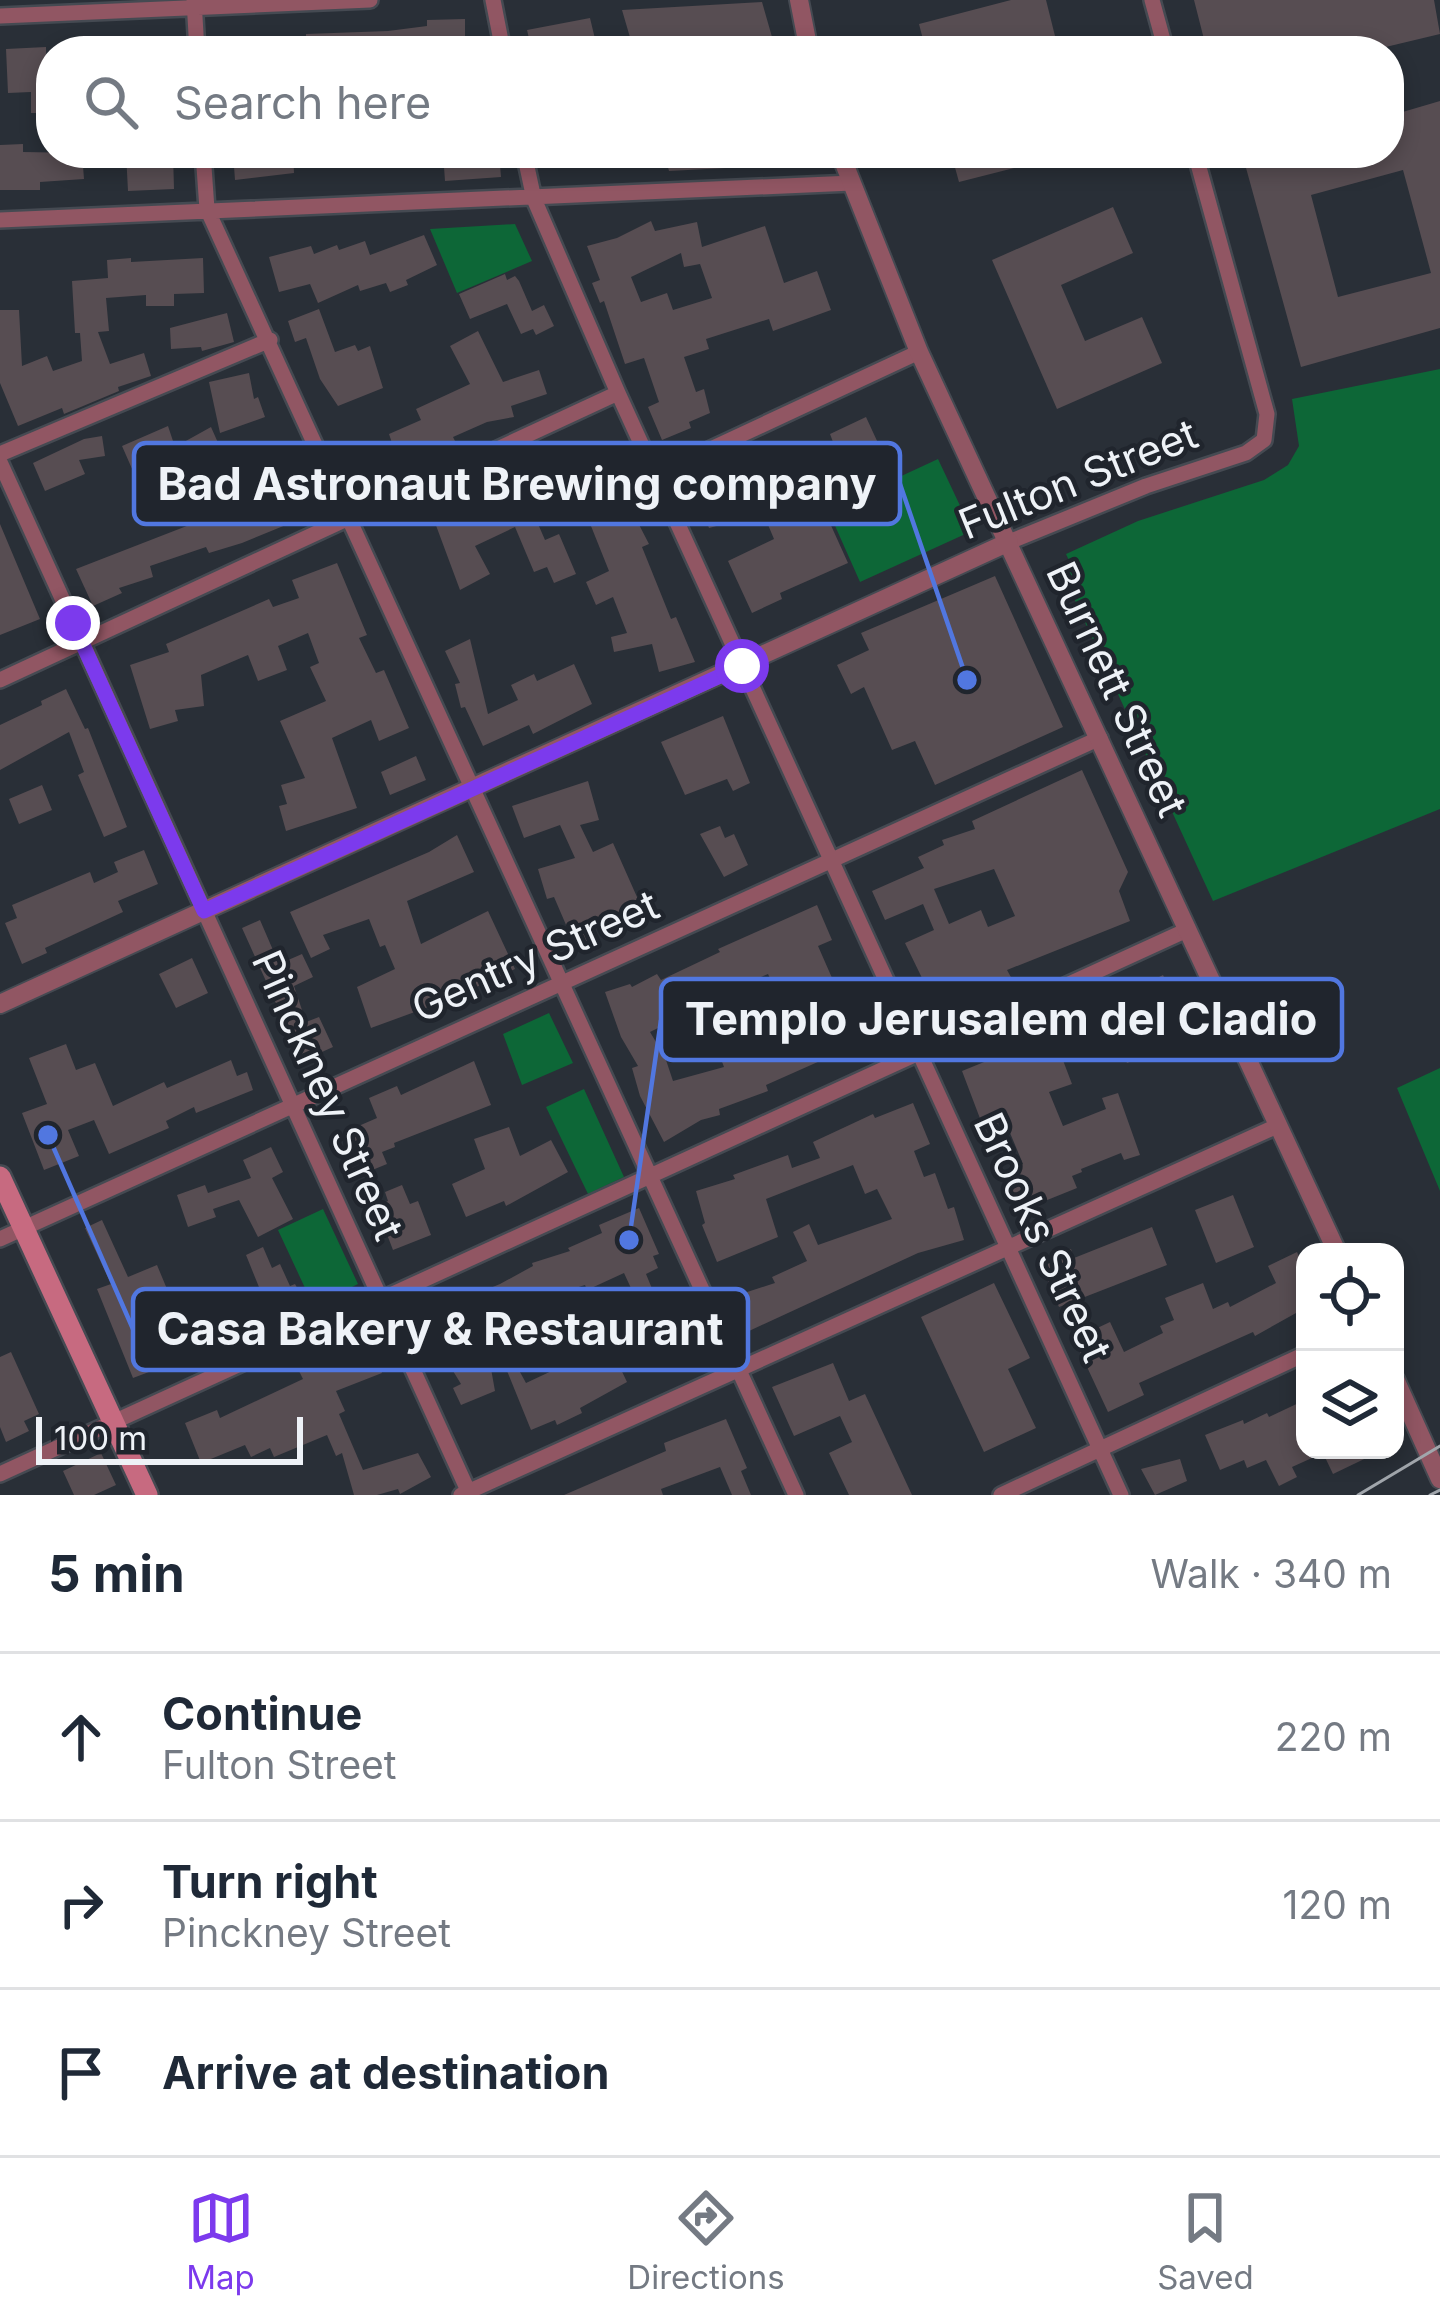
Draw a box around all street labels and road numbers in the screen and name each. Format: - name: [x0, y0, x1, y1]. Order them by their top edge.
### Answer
- street label: Fulton Street: [951, 408, 1204, 550]
- street label: Burnett Street: [1036, 553, 1199, 824]
- street label: Gentry Street: [403, 878, 666, 1033]
- street label: Pinckney Street: [242, 942, 415, 1247]
- street label: Brooks Street: [964, 1104, 1123, 1369]

